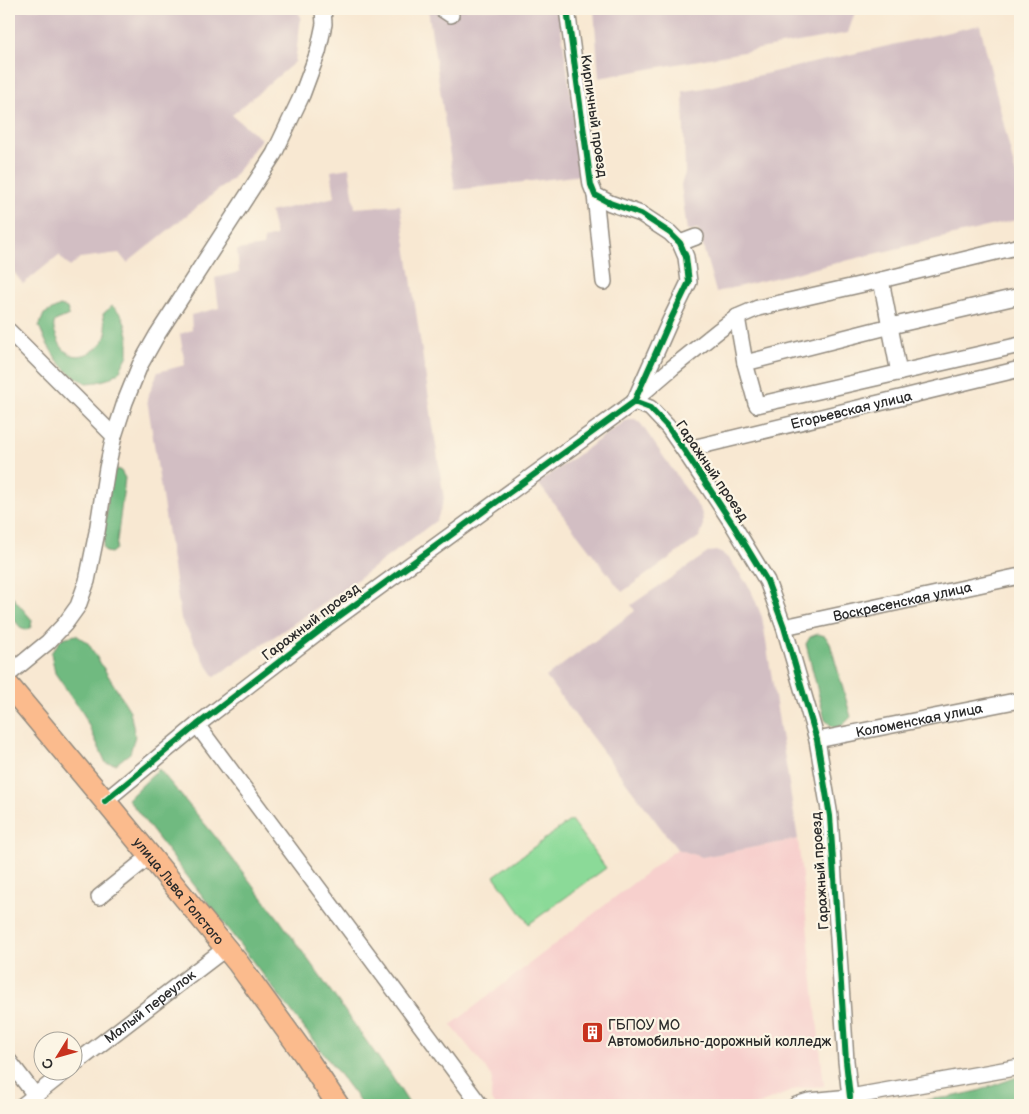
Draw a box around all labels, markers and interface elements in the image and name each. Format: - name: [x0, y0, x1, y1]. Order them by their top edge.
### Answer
- street label: Кирпичный проезд: [577, 53, 611, 179]
- street label: Егорьевская улица: [789, 387, 914, 433]
- street label: Гаражный проезд: [672, 417, 752, 525]
- street label: Воскресенская улица: [831, 578, 974, 625]
- street label: Гаражный проезд: [259, 579, 364, 664]
- street label: Коломенская улица: [854, 699, 985, 741]
- street label: Гаражный проезд: [807, 811, 833, 930]
- street label: улица Льва Толстого: [130, 834, 228, 948]
- street label: Малый переулок: [101, 966, 199, 1047]
- place label: ГБПОУ МО Автомобильно-дорожный колледж: [607, 1017, 831, 1050]
- building icon: ГБПОУ МО Автомобильно-дорожный колледж: [580, 1021, 604, 1045]
- north arrow: [32, 1032, 82, 1082]
- text: С: [38, 1054, 58, 1073]

